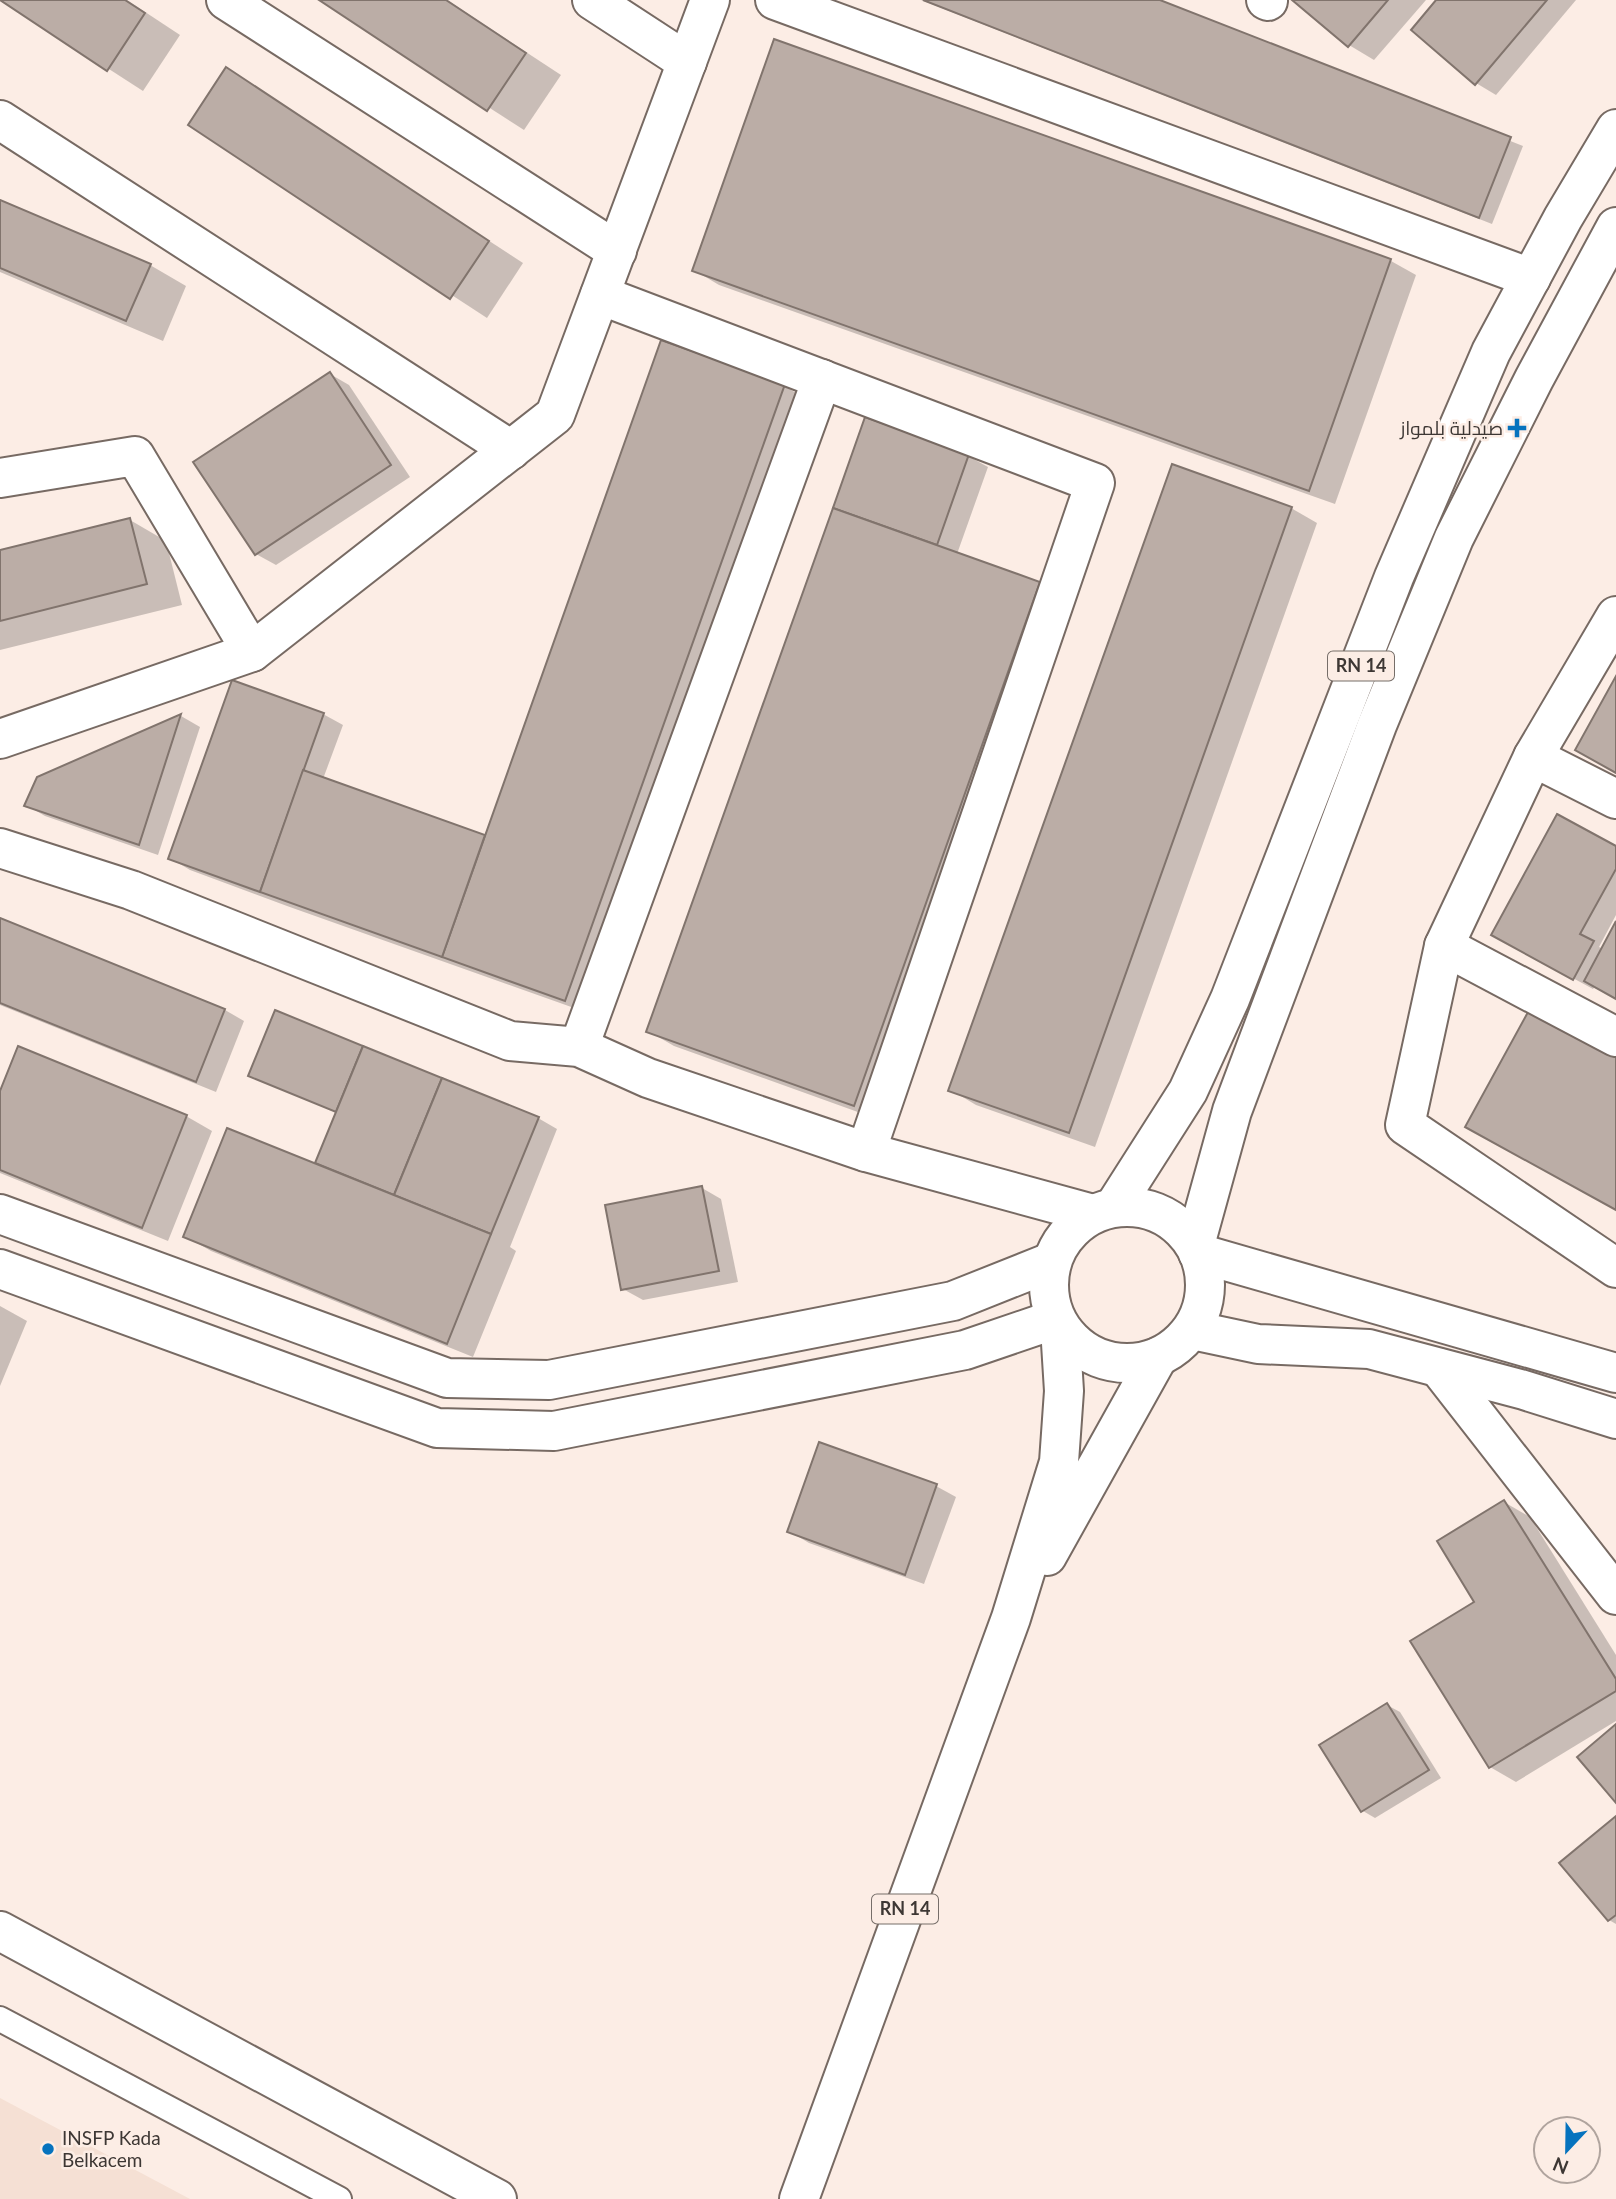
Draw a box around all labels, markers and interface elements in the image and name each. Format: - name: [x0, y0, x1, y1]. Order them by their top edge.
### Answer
- place label: صيدلية بلمواز: [1399, 416, 1503, 440]
- marker: صيدلية بلمواز: [1509, 420, 1525, 436]
- road number: RN 14: [1328, 652, 1394, 680]
- road number: RN 14: [872, 1895, 938, 1924]
- north arrow: [1532, 2115, 1602, 2185]
- place label: INSFP Kada Belkacem: [62, 2126, 161, 2171]
- marker: INSFP Kada Belkacem: [40, 2141, 56, 2157]
- text: N: [1549, 2153, 1572, 2180]

